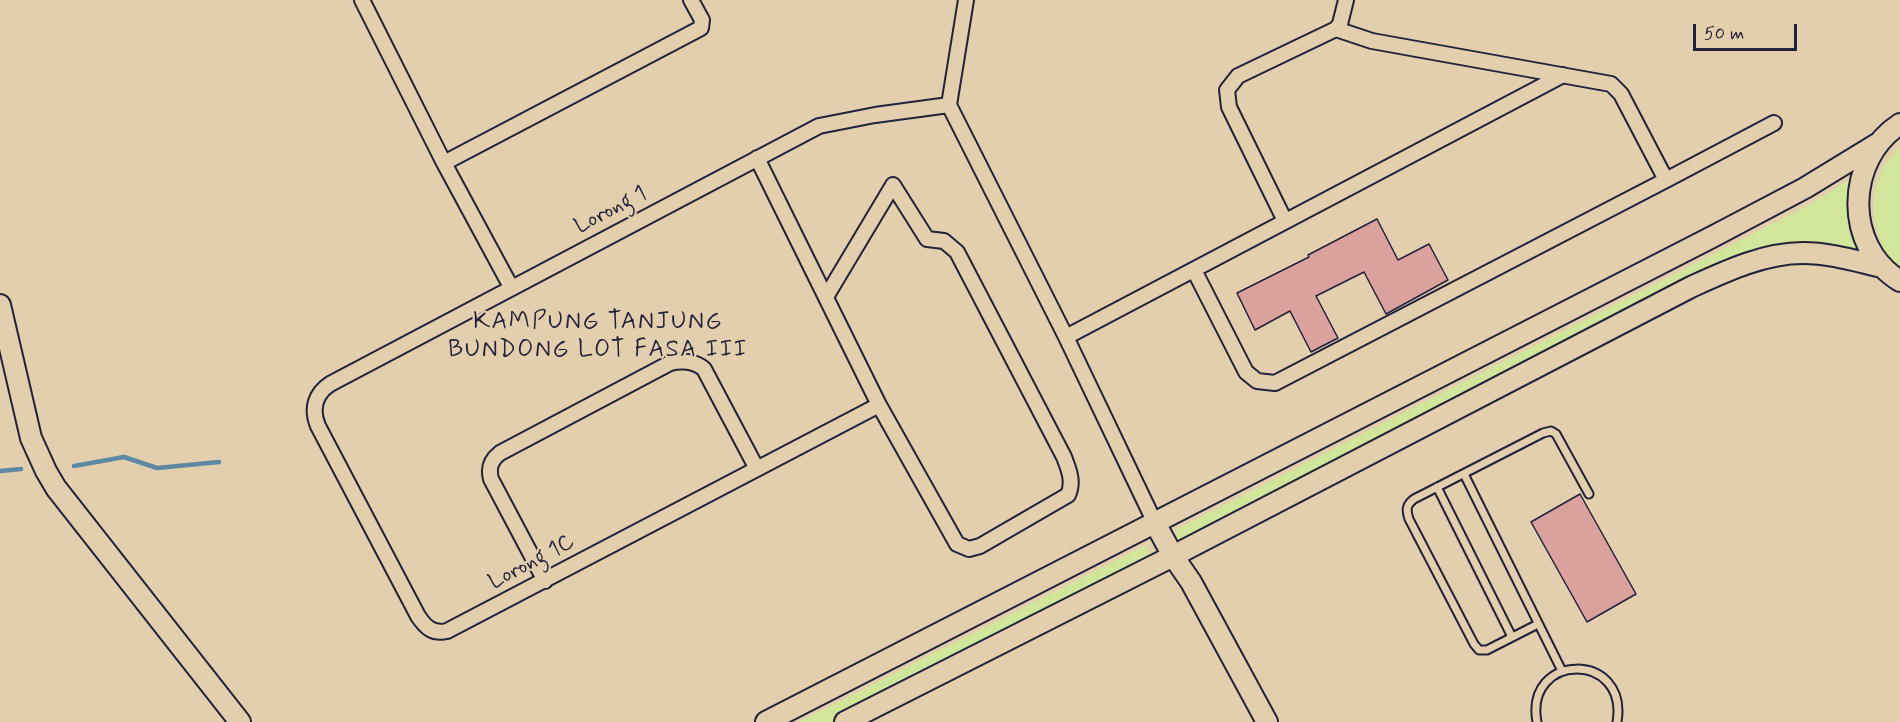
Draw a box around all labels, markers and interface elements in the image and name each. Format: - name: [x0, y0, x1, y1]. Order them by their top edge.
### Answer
- scale bar: [1696, 12, 1800, 50]
- text: 50 m: [1704, 22, 1744, 46]
- street label: Lorong 1: [571, 181, 651, 241]
- district label: KAMPUNG TANJUNG BUNDONG LOT FASA III: [449, 309, 747, 365]
- street label: Lorong 1C: [485, 529, 579, 597]

